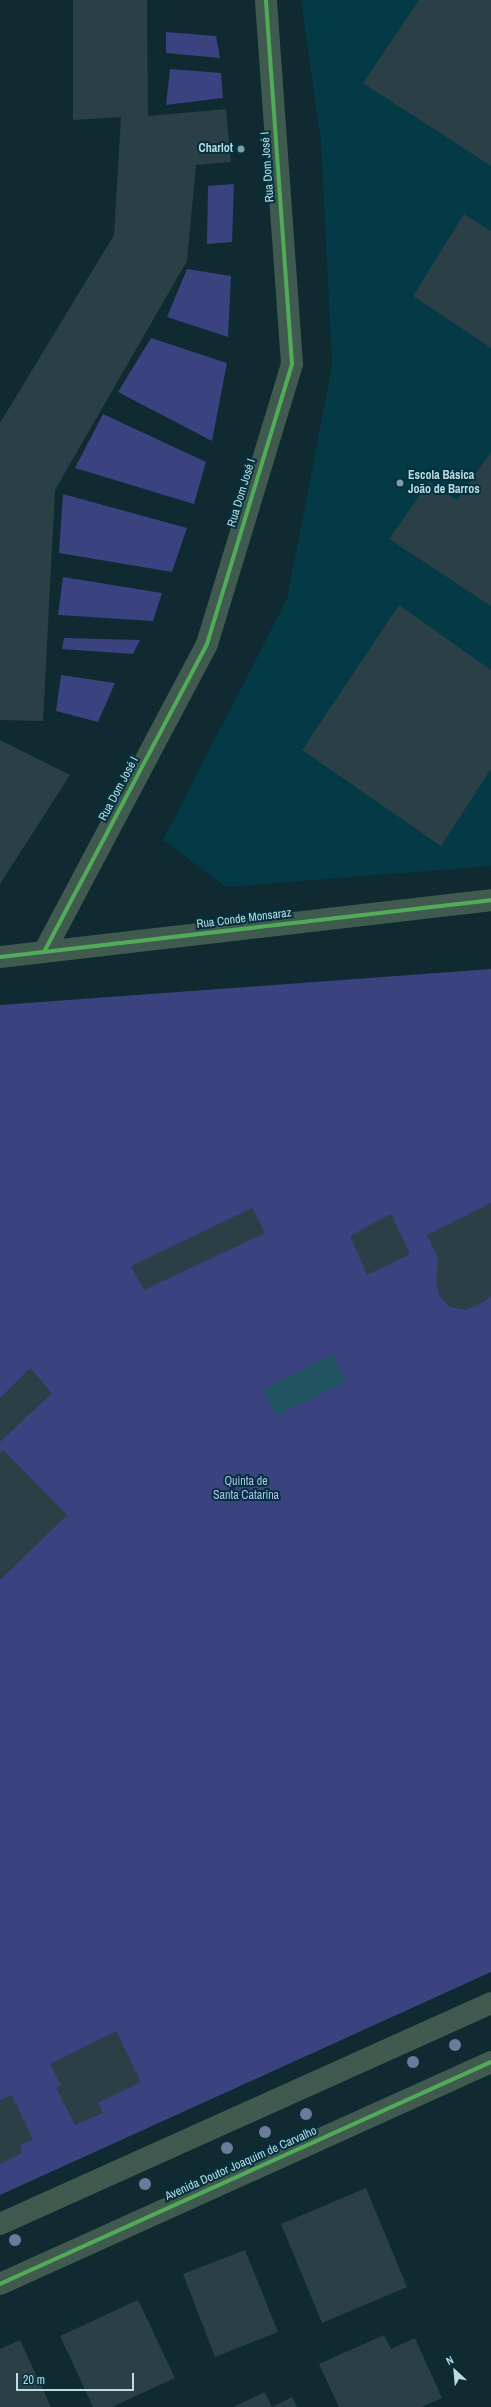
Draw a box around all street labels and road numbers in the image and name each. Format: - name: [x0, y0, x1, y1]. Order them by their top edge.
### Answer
- street label: Rua Dom José I: [258, 131, 278, 203]
- street label: Rua Dom José I: [225, 457, 259, 529]
- street label: Rua Dom José I: [96, 754, 142, 824]
- street label: Rua Conde Monsaraz: [196, 906, 292, 932]
- street label: Avenida Doutor Joaquim de Carvalho: [163, 2124, 319, 2204]

